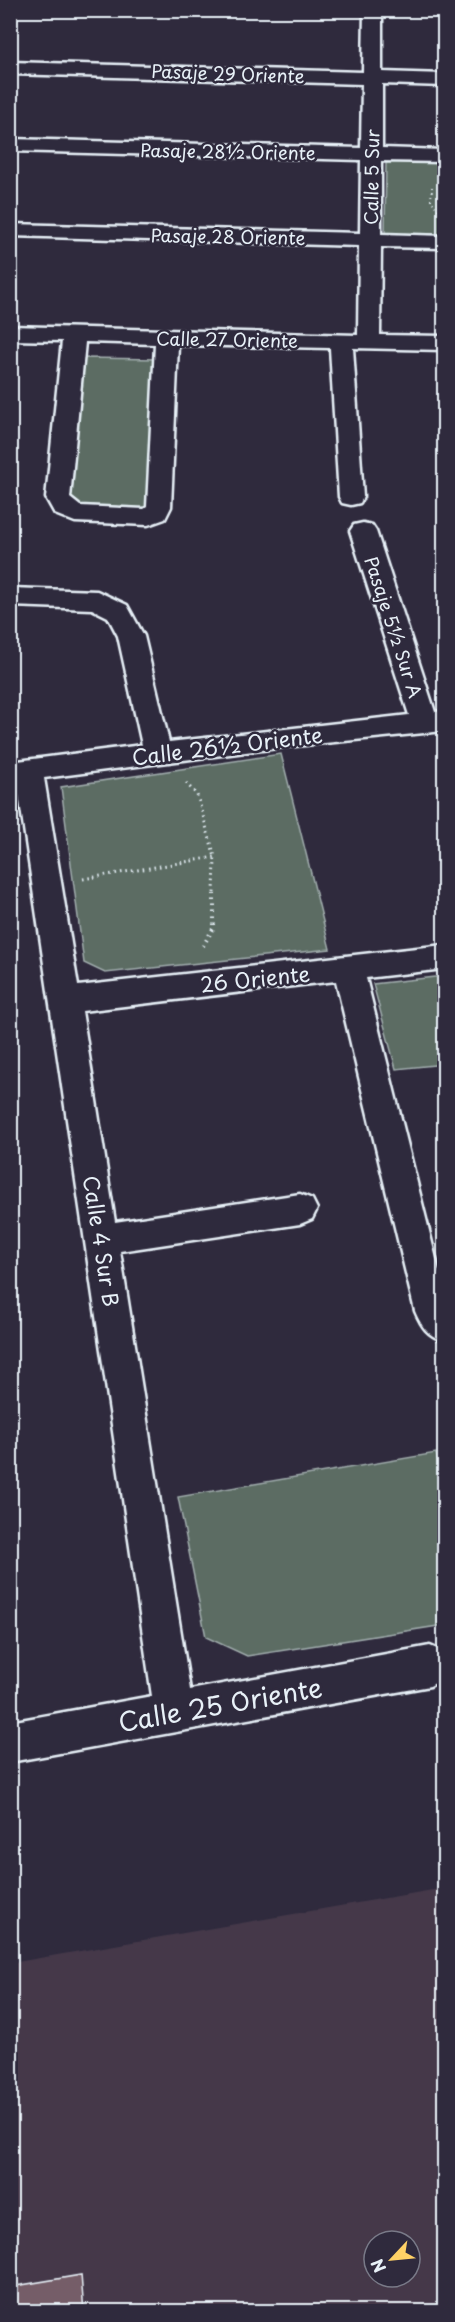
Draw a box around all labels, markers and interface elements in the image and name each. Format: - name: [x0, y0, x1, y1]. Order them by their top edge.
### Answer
- street label: Pasaje 29 Oriente: [151, 57, 305, 89]
- street label: Calle 5 Sur: [357, 128, 385, 225]
- street label: Pasaje 28½ Oriente: [140, 136, 316, 166]
- street label: Pasaje 28 Oriente: [150, 221, 306, 251]
- street label: Calle 27 Oriente: [156, 324, 298, 354]
- street label: Pasaje 5½ Sur A: [358, 553, 430, 701]
- street label: Calle 26½ Oriente: [130, 717, 324, 773]
- street label: 26 Oriente: [199, 956, 311, 1000]
- street label: Calle 4 Sur B: [76, 1173, 128, 1309]
- street label: Calle 25 Oriente: [115, 1667, 325, 1741]
- north arrow: [362, 2229, 422, 2289]
- text: N: [364, 2255, 391, 2277]

